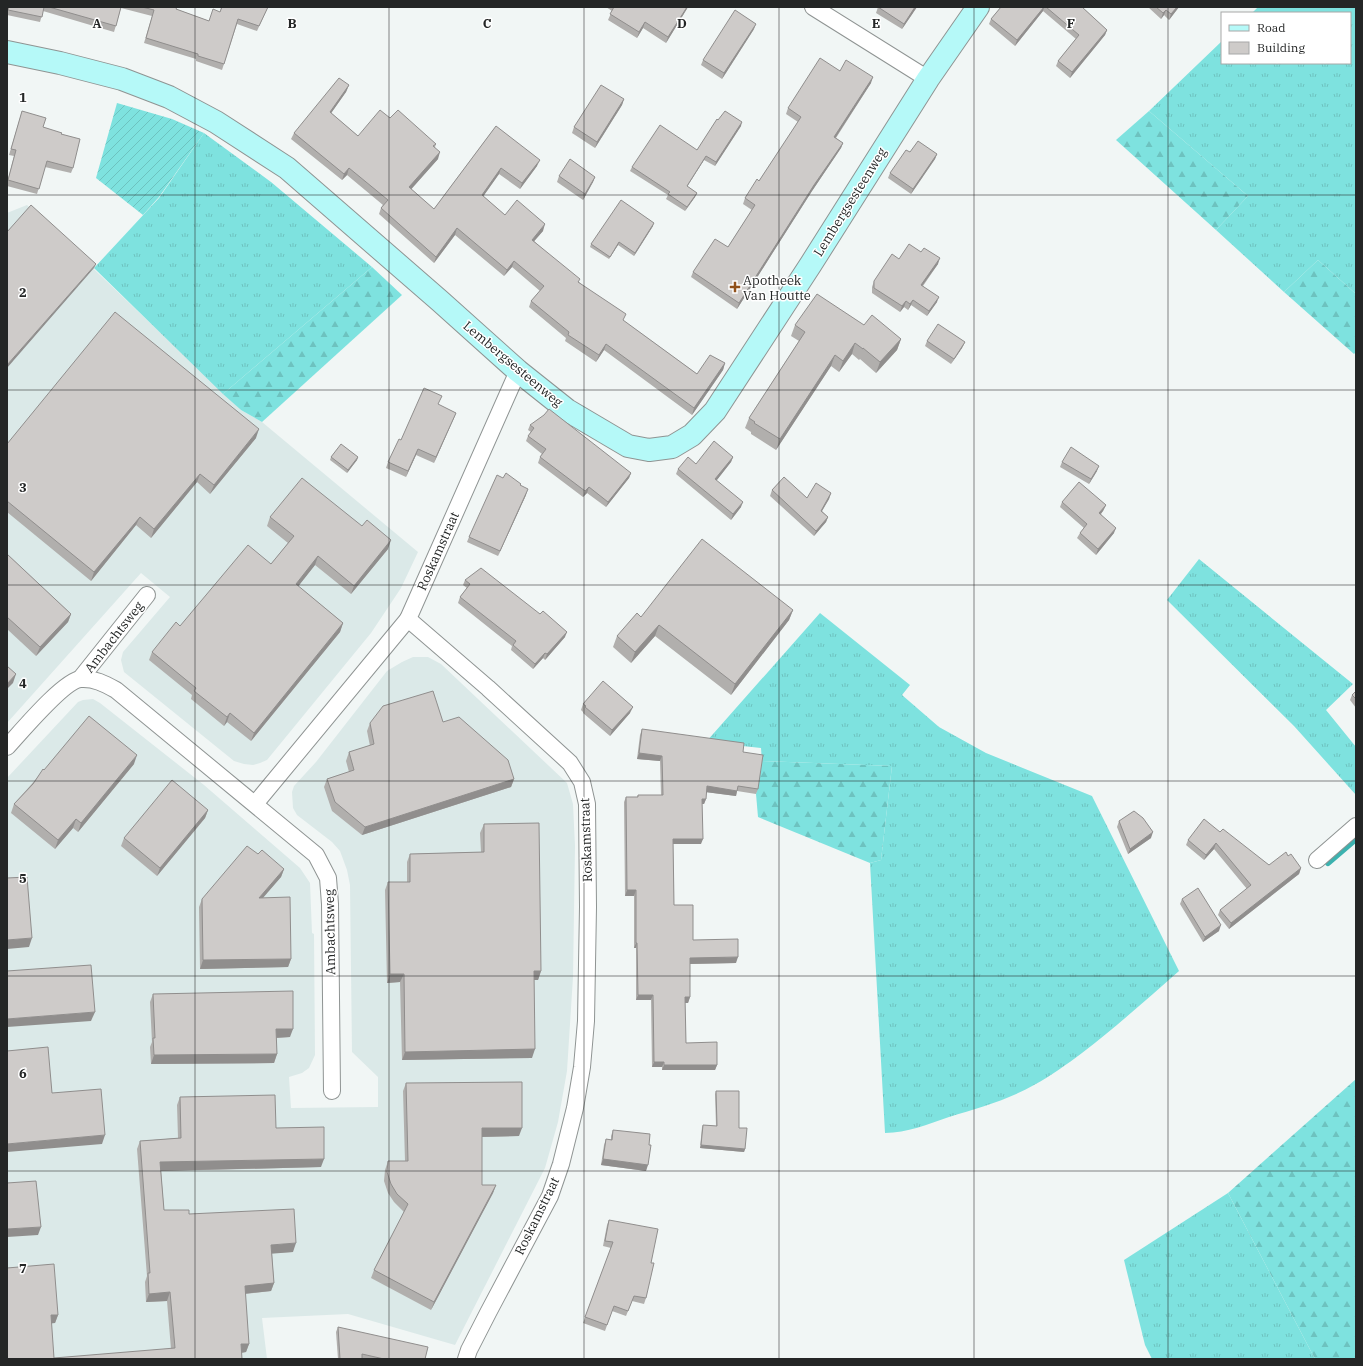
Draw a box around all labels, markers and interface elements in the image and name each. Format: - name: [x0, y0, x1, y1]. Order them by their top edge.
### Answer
- legend: [1221, 12, 1351, 64]
- text: A: [92, 15, 102, 32]
- text: B: [287, 15, 297, 32]
- text: C: [483, 15, 492, 32]
- text: D: [677, 15, 687, 32]
- text: E: [872, 15, 880, 32]
- text: F: [1067, 15, 1075, 32]
- text: Road: [1257, 20, 1286, 35]
- text: Building: [1257, 40, 1305, 55]
- text: 1: [19, 89, 27, 106]
- street label: Lembergsesteenweg: [810, 144, 890, 260]
- place label: Apotheek Van Houtte: [743, 272, 811, 304]
- marker: Apotheek Van Houtte: [730, 282, 740, 292]
- text: 2: [19, 284, 27, 301]
- street label: Lembergsesteenweg: [460, 317, 566, 411]
- text: 3: [19, 479, 27, 496]
- street label: Roskamstraat: [413, 509, 463, 593]
- street label: Ambachtsweg: [81, 598, 147, 676]
- text: 4: [19, 675, 27, 692]
- street label: Roskamstraat: [576, 797, 596, 883]
- text: 5: [19, 870, 27, 887]
- street label: Ambachtsweg: [321, 889, 339, 975]
- text: 6: [19, 1065, 27, 1082]
- street label: Roskamstraat: [511, 1174, 563, 1258]
- text: 7: [19, 1260, 27, 1277]

